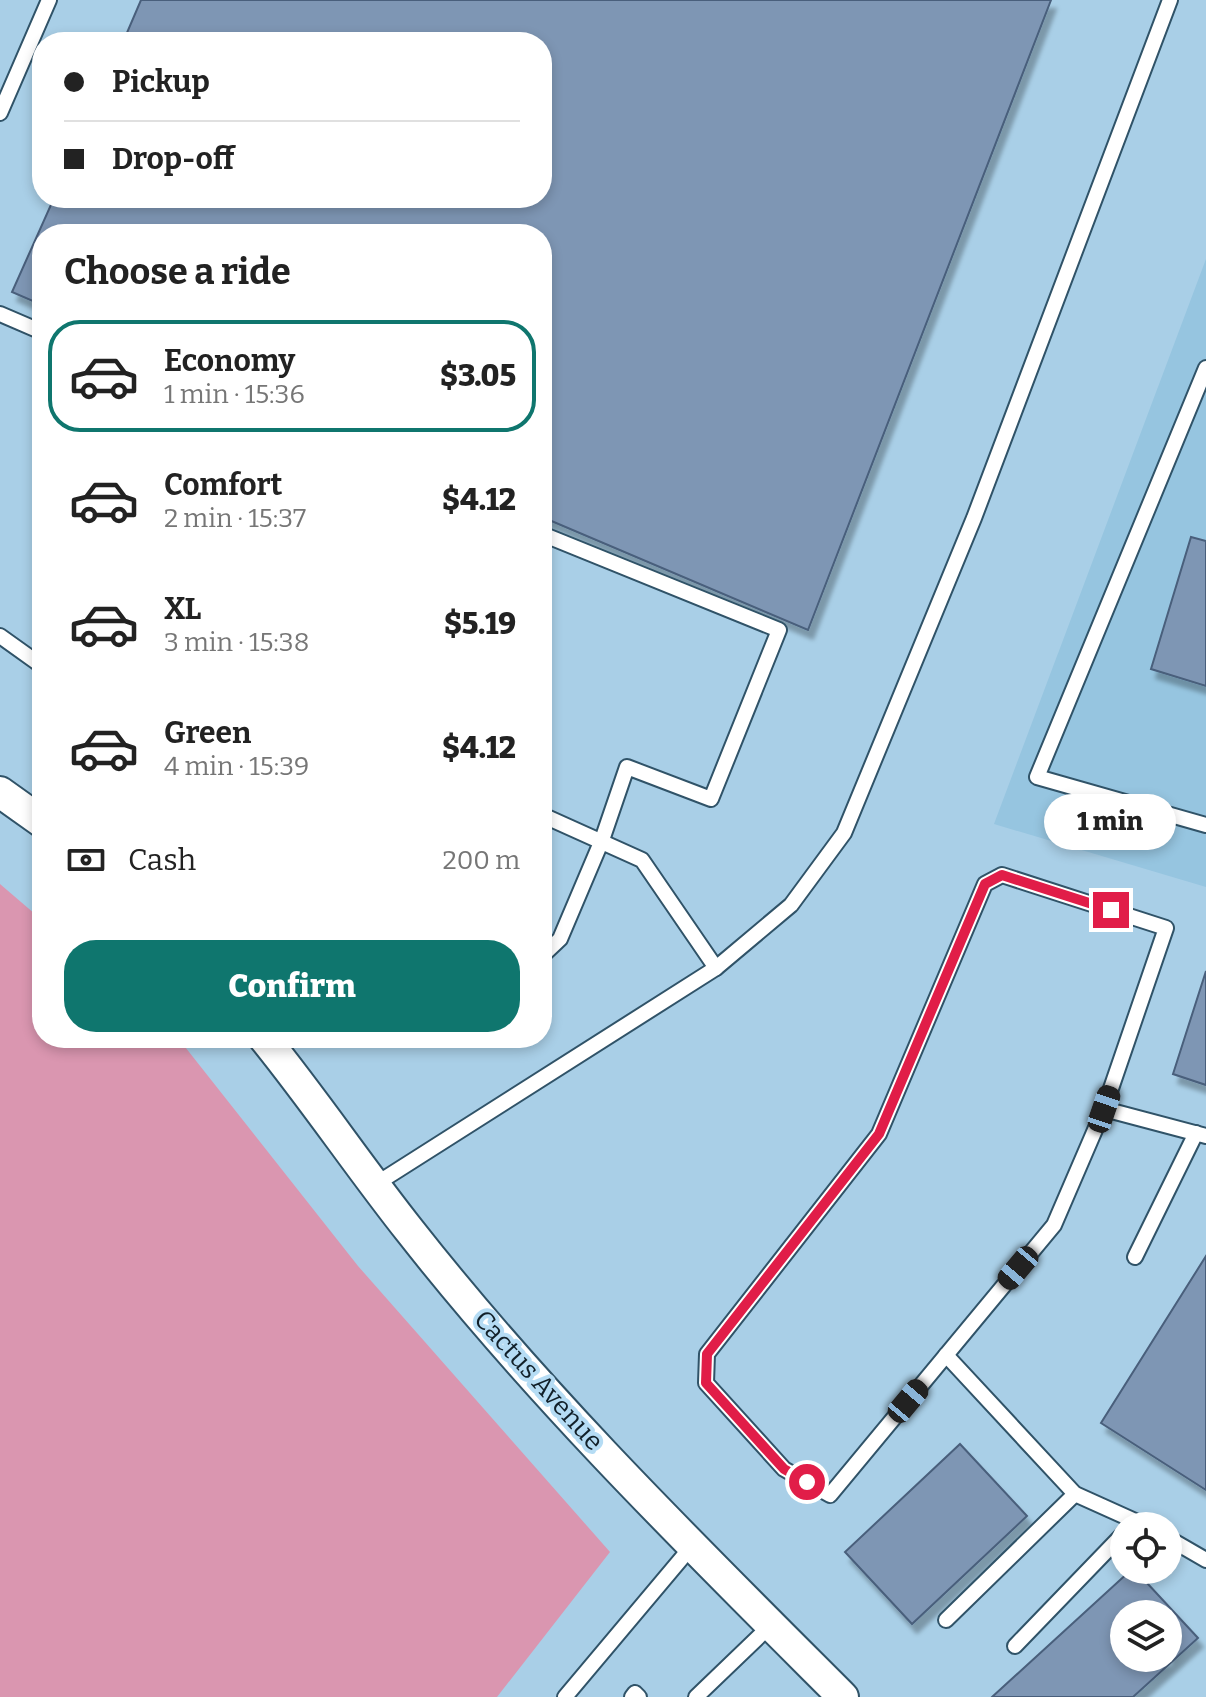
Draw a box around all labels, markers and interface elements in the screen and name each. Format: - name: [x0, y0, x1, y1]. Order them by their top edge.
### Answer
- text: Pickup: [112, 64, 210, 100]
- text: Drop-off: [112, 141, 234, 177]
- text: Choose a ride: [64, 250, 291, 294]
- icon: car: [68, 340, 140, 412]
- text: Economy: [164, 343, 295, 379]
- text: $3.05: [440, 358, 516, 394]
- text: 1 min · 15:36: [164, 379, 305, 410]
- icon: car: [68, 464, 140, 536]
- text: Comfort: [164, 467, 282, 503]
- text: $4.12: [442, 482, 516, 518]
- text: 2 min · 15:37: [164, 503, 306, 534]
- icon: car: [68, 588, 140, 660]
- text: XL: [164, 591, 201, 627]
- text: $5.19: [444, 606, 516, 642]
- text: 3 min · 15:38: [164, 627, 309, 658]
- icon: car: [68, 712, 140, 784]
- text: Green: [164, 715, 251, 751]
- text: $4.12: [442, 730, 516, 766]
- text: 4 min · 15:39: [164, 751, 309, 782]
- callout: 1 min: [1045, 794, 1177, 850]
- text: 1 min: [1077, 806, 1143, 837]
- icon: cash: [64, 838, 108, 882]
- text: Cash: [128, 842, 196, 878]
- text: 200 m: [443, 845, 520, 876]
- route end: [1093, 892, 1129, 928]
- button: Confirm: [64, 940, 520, 1032]
- car: [1085, 1082, 1123, 1136]
- car: [993, 1242, 1043, 1294]
- street label: Cactus Avenue: [468, 1304, 610, 1457]
- car: [883, 1375, 933, 1427]
- route start: [789, 1464, 825, 1500]
- map controls: [1110, 1512, 1182, 1672]
- button: locate: [1110, 1512, 1182, 1584]
- button: layers: [1110, 1600, 1182, 1672]

